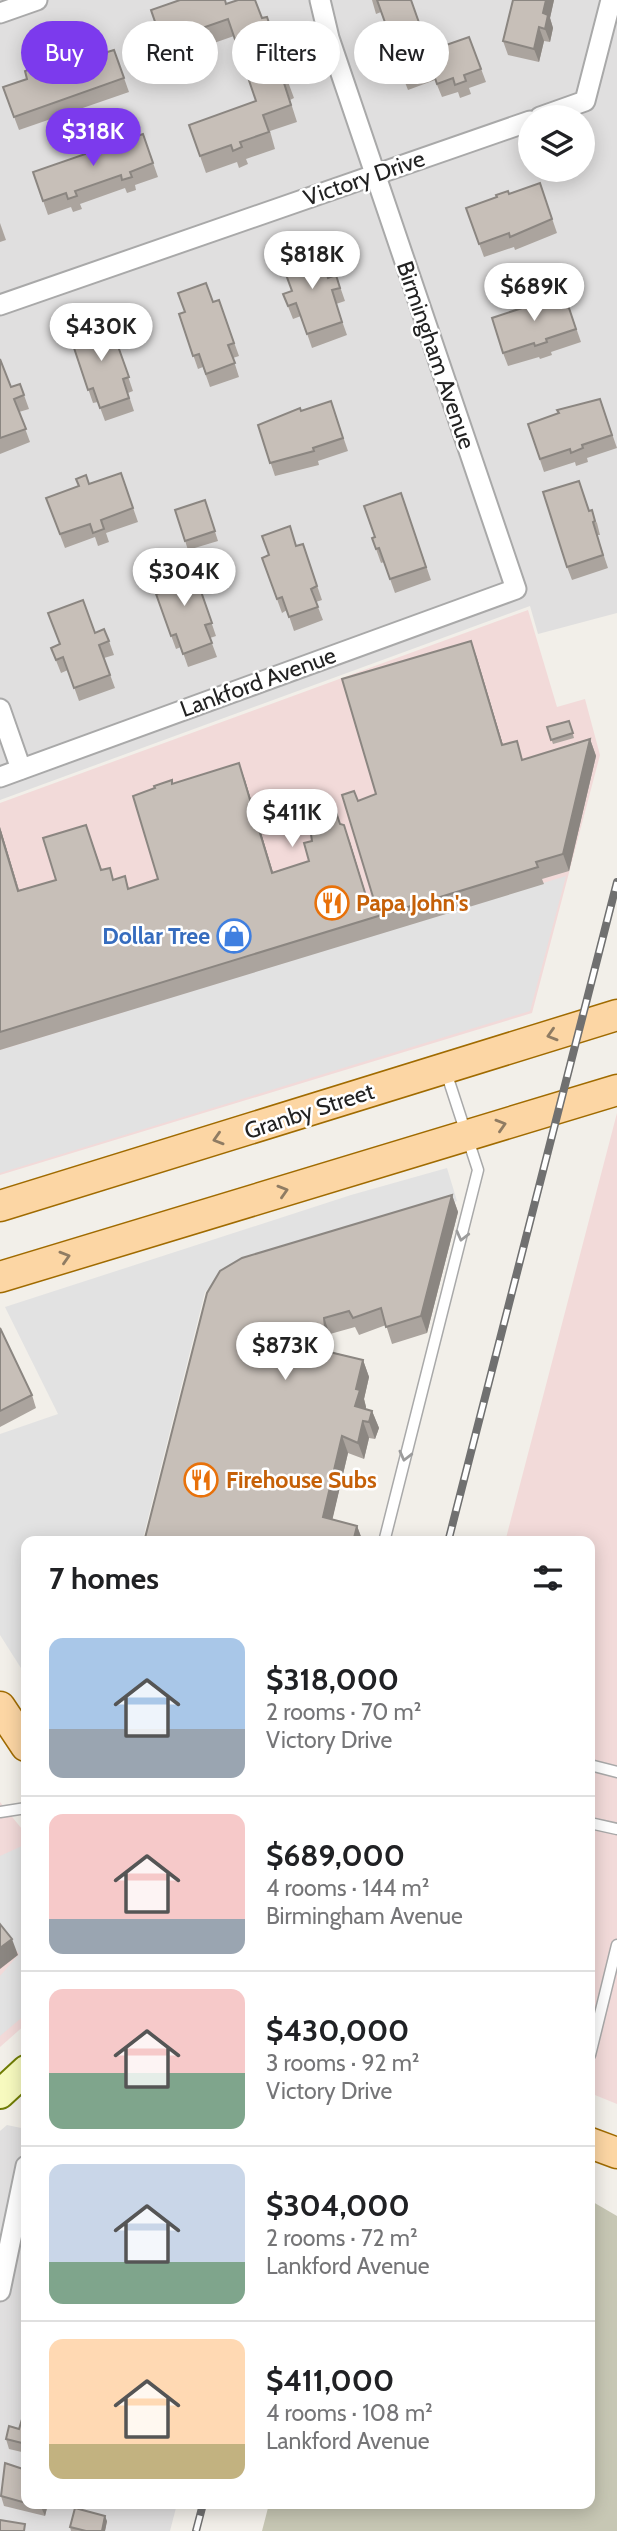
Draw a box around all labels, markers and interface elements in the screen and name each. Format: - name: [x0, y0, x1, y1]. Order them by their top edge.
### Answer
- chip: Buy: [21, 21, 108, 84]
- chip: Rent: [122, 21, 218, 84]
- chip: Filters: [232, 21, 340, 84]
- chip: New: [354, 21, 449, 84]
- map controls: [518, 105, 595, 182]
- button: layers: [518, 105, 595, 182]
- pin: $318K: [44, 108, 142, 168]
- text: $318K: [62, 117, 124, 145]
- street label: Victory Drive: [300, 144, 428, 212]
- pin: $818K: [263, 232, 361, 291]
- text: $818K: [280, 240, 344, 268]
- street label: Birmingham Avenue: [391, 257, 481, 453]
- pin: $689K: [485, 264, 583, 323]
- text: $689K: [500, 272, 568, 300]
- pin: $430K: [52, 304, 150, 363]
- text: $430K: [66, 312, 136, 340]
- pin: $304K: [135, 548, 233, 608]
- text: $304K: [149, 557, 219, 585]
- street label: Lankford Avenue: [176, 641, 340, 723]
- pin: $411K: [243, 790, 341, 849]
- text: $411K: [263, 798, 321, 826]
- restaurant icon: Papa John's: [313, 884, 351, 922]
- place label: Papa John's: [356, 889, 469, 917]
- shop icon: Dollar Tree: [215, 917, 253, 955]
- place label: Dollar Tree: [102, 922, 210, 950]
- one-way arrow: [546, 1027, 558, 1041]
- street label: Granby Street: [241, 1077, 378, 1145]
- one-way arrow: [495, 1119, 507, 1134]
- one-way arrow: [212, 1131, 224, 1146]
- one-way arrow: [277, 1185, 289, 1200]
- one-way arrow: [456, 1230, 470, 1242]
- one-way arrow: [59, 1251, 71, 1266]
- pin: $873K: [236, 1322, 334, 1382]
- text: $873K: [252, 1331, 318, 1359]
- one-way arrow: [399, 1450, 413, 1462]
- restaurant icon: Firehouse Subs: [182, 1461, 220, 1499]
- place label: Firehouse Subs: [226, 1466, 377, 1494]
- icon: filters: [529, 1559, 567, 1597]
- text: 7 homes: [49, 1560, 159, 1597]
- text: $318,000: [266, 1661, 399, 1698]
- icon: home: [105, 1666, 189, 1750]
- text: 2 rooms · 70 m²: [266, 1698, 421, 1726]
- text: Victory Drive: [266, 1726, 392, 1754]
- text: $689,000: [266, 1837, 405, 1874]
- icon: home: [105, 1842, 189, 1926]
- text: 4 rooms · 144 m²: [266, 1874, 429, 1902]
- text: Birmingham Avenue: [266, 1902, 463, 1930]
- text: $430,000: [266, 2012, 409, 2049]
- icon: home: [105, 2017, 189, 2101]
- text: 3 rooms · 92 m²: [266, 2049, 420, 2077]
- text: Victory Drive: [266, 2077, 392, 2105]
- text: $304,000: [266, 2187, 410, 2224]
- icon: home: [105, 2192, 189, 2276]
- text: 2 rooms · 72 m²: [266, 2224, 418, 2252]
- text: Lankford Avenue: [266, 2252, 430, 2280]
- text: $411,000: [266, 2362, 394, 2399]
- icon: home: [105, 2367, 189, 2451]
- text: 4 rooms · 108 m²: [266, 2399, 433, 2427]
- text: Lankford Avenue: [266, 2427, 430, 2455]

